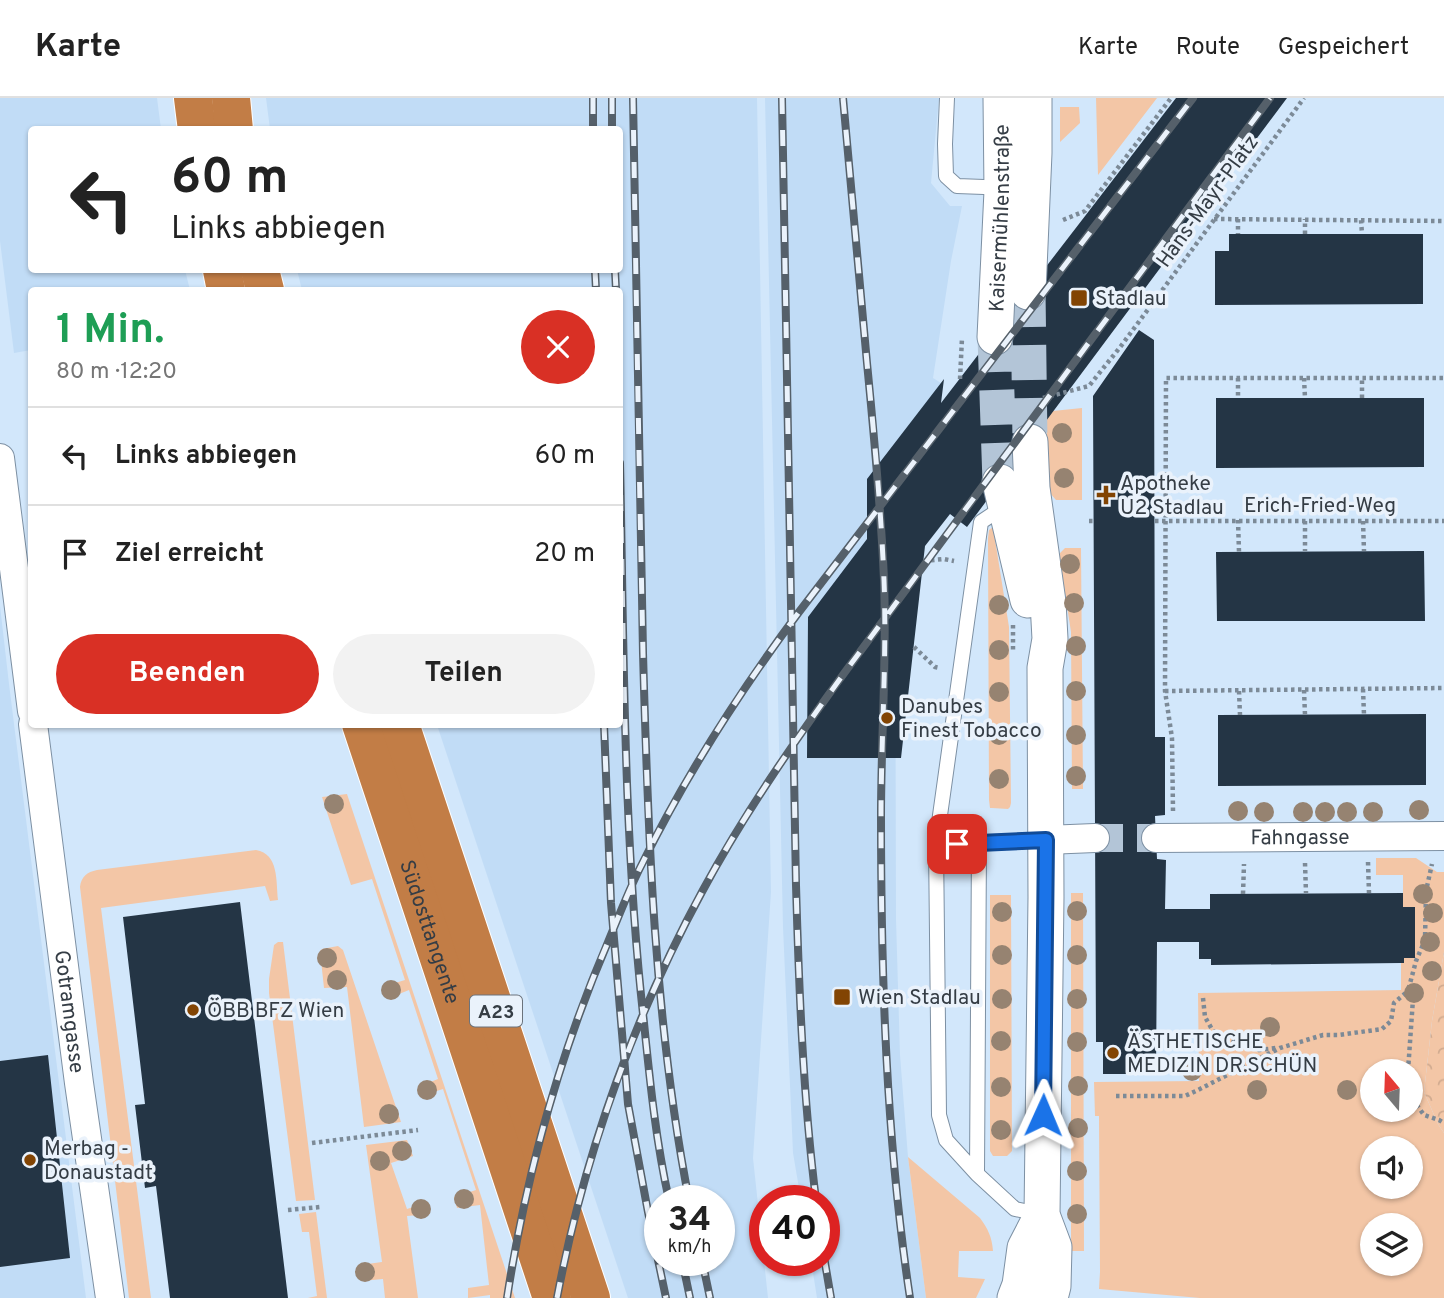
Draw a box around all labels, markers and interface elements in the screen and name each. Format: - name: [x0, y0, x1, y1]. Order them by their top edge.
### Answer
- text: Karte: [35, 27, 121, 69]
- text: Karte: [1078, 33, 1138, 63]
- text: Route: [1176, 33, 1240, 63]
- text: Gespeichert: [1278, 33, 1409, 63]
- street label: Kaisermühlenstraße: [984, 124, 1017, 313]
- street label: Hans-Mayr-Platz: [1151, 130, 1265, 274]
- text: 60 m: [171, 149, 289, 211]
- icon: left: [56, 154, 147, 245]
- text: Links abbiegen: [171, 210, 386, 250]
- place label: Stadlau: [1095, 286, 1167, 313]
- marker: Stadlau: [1069, 288, 1089, 308]
- text: 1 Min.: [56, 305, 165, 358]
- button: close: [521, 310, 595, 384]
- text: 80 m · 12:20: [56, 358, 177, 387]
- icon: left: [56, 437, 94, 475]
- text: Links abbiegen: [115, 440, 297, 473]
- text: 60 m: [535, 440, 595, 473]
- place label: Apotheke U2 Stadlau: [1120, 471, 1224, 522]
- marker: Apotheke U2 Stadlau: [1098, 487, 1114, 503]
- street label: Erich-Fried-Weg: [1244, 493, 1396, 520]
- icon: arrive: [56, 535, 94, 573]
- text: Ziel erreicht: [115, 538, 264, 571]
- text: 20 m: [534, 538, 595, 571]
- button: Beenden: [56, 634, 319, 714]
- button: Teilen: [333, 634, 595, 714]
- place label: Danubes Finest Tobacco: [901, 694, 1042, 745]
- marker: Danubes Finest Tobacco: [879, 710, 895, 726]
- pin: [927, 814, 987, 874]
- icon: arrive: [938, 825, 976, 863]
- street label: Fahngasse: [1250, 825, 1350, 852]
- street label: Südosttangente: [392, 857, 465, 1008]
- street label: Gotramgasse: [47, 949, 90, 1075]
- place label: Wien Stadlau: [858, 985, 981, 1012]
- marker: Wien Stadlau: [832, 987, 852, 1007]
- road number: A23: [470, 995, 522, 1026]
- place label: ÖBB BFZ Wien: [207, 998, 344, 1025]
- marker: ÖBB BFZ Wien: [185, 1002, 201, 1018]
- place label: ÄSTHETISCHE MEDIZIN DR.SCHÜN: [1127, 1029, 1317, 1080]
- marker: ÄSTHETISCHE MEDIZIN DR.SCHÜN: [1105, 1045, 1121, 1061]
- north arrow: [1360, 1059, 1423, 1122]
- map controls: [1360, 1059, 1423, 1276]
- position arrow: [1006, 1078, 1080, 1152]
- place label: Merbag - Donaustadt: [44, 1136, 153, 1187]
- button: sound: [1360, 1136, 1423, 1199]
- marker: Merbag - Donaustadt: [22, 1152, 38, 1168]
- speed limit sign: 40: [749, 1185, 840, 1276]
- text: 34: [668, 1199, 711, 1243]
- button: layers: [1360, 1213, 1423, 1276]
- text: km/h: [668, 1236, 711, 1259]

